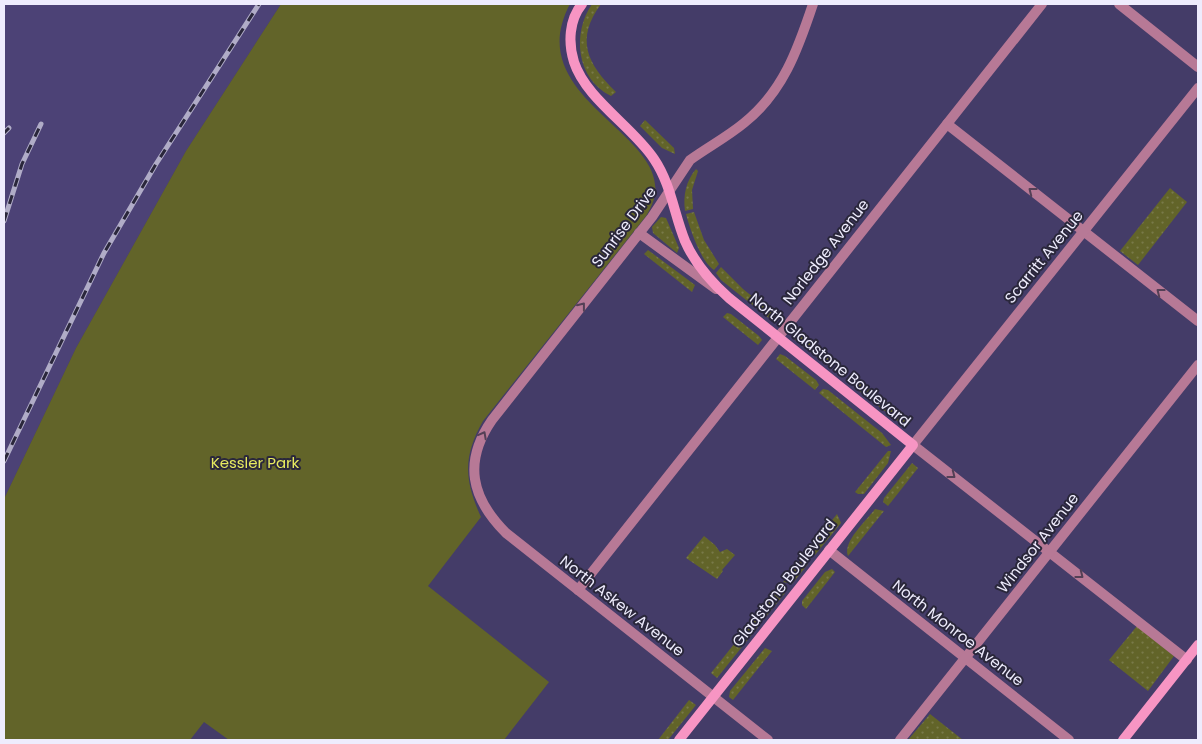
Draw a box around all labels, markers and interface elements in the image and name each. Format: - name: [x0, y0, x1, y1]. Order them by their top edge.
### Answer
- street label: Sunrise Drive: [586, 182, 661, 271]
- one-way arrow: [1029, 189, 1038, 197]
- street label: Norledge Avenue: [778, 195, 873, 309]
- street label: Scarritt Avenue: [1000, 206, 1088, 308]
- street label: North Gladstone Boulevard: [745, 288, 915, 431]
- one-way arrow: [1157, 289, 1166, 297]
- one-way arrow: [576, 303, 584, 312]
- one-way arrow: [477, 431, 487, 440]
- park label: Kessler Park: [211, 452, 300, 473]
- one-way arrow: [946, 469, 955, 478]
- street label: Windsor Avenue: [992, 488, 1083, 597]
- street label: Gladstone Boulevard: [727, 514, 840, 651]
- street label: North Askew Avenue: [556, 550, 689, 661]
- one-way arrow: [1074, 569, 1083, 577]
- street label: North Monroe Avenue: [888, 575, 1029, 691]

